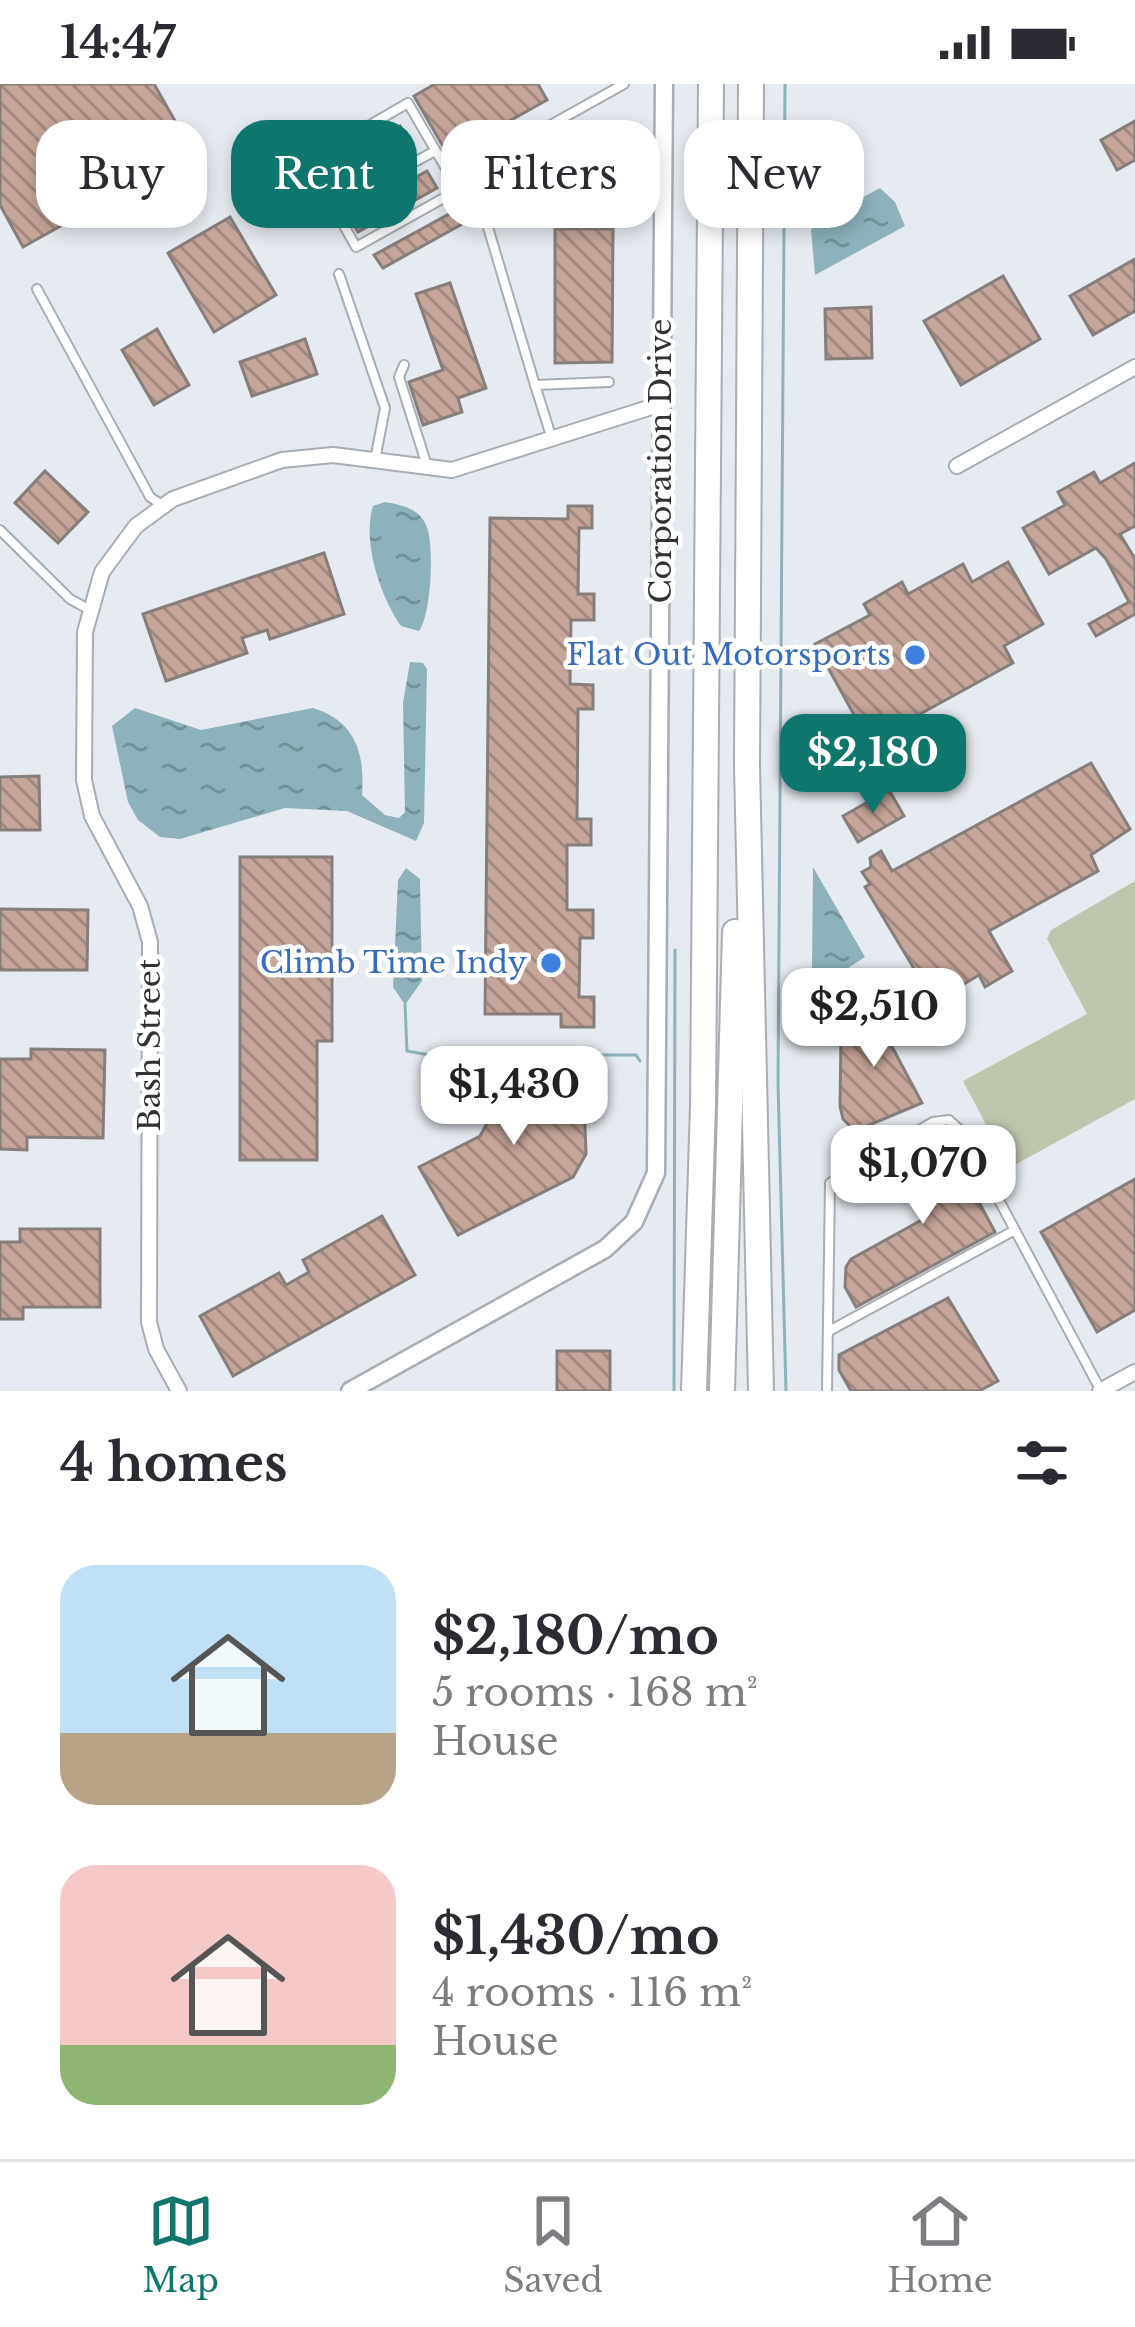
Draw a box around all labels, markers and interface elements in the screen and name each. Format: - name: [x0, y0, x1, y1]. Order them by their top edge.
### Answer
- text: 14:47: [60, 14, 175, 70]
- chip: Buy: [36, 120, 207, 228]
- chip: Rent: [231, 120, 417, 228]
- chip: Filters: [441, 120, 660, 228]
- chip: New: [684, 120, 864, 228]
- street label: Corporation Drive: [642, 318, 679, 604]
- place label: Flat Out Motorsports: [566, 636, 891, 673]
- marker: Flat Out Motorsports: [902, 642, 928, 668]
- pin: $2,180: [775, 714, 971, 816]
- text: $2,180: [807, 728, 939, 777]
- place label: Climb Time Indy: [260, 944, 527, 981]
- marker: Climb Time Indy: [538, 950, 564, 976]
- street label: Bash Street: [131, 958, 168, 1131]
- pin: $2,510: [776, 968, 972, 1070]
- text: $2,510: [809, 982, 939, 1031]
- pin: $1,430: [416, 1046, 612, 1148]
- text: $1,430: [448, 1060, 580, 1109]
- pin: $1,070: [825, 1125, 1021, 1227]
- text: $1,070: [858, 1139, 988, 1188]
- icon: filters: [1009, 1430, 1075, 1496]
- text: 4 homes: [60, 1432, 288, 1495]
- text: $2,180/mo: [432, 1605, 719, 1668]
- icon: home: [156, 1613, 300, 1757]
- text: 5 rooms · 168 m²: [432, 1668, 758, 1717]
- text: House: [432, 1717, 559, 1766]
- text: $1,430/mo: [432, 1905, 720, 1968]
- icon: home: [156, 1913, 300, 2057]
- text: 4 rooms · 116 m²: [432, 1968, 752, 2017]
- text: House: [432, 2017, 559, 2066]
- tab: Map: [142, 2188, 219, 2301]
- tab: Saved: [503, 2188, 603, 2301]
- tab: Home: [887, 2188, 993, 2301]

